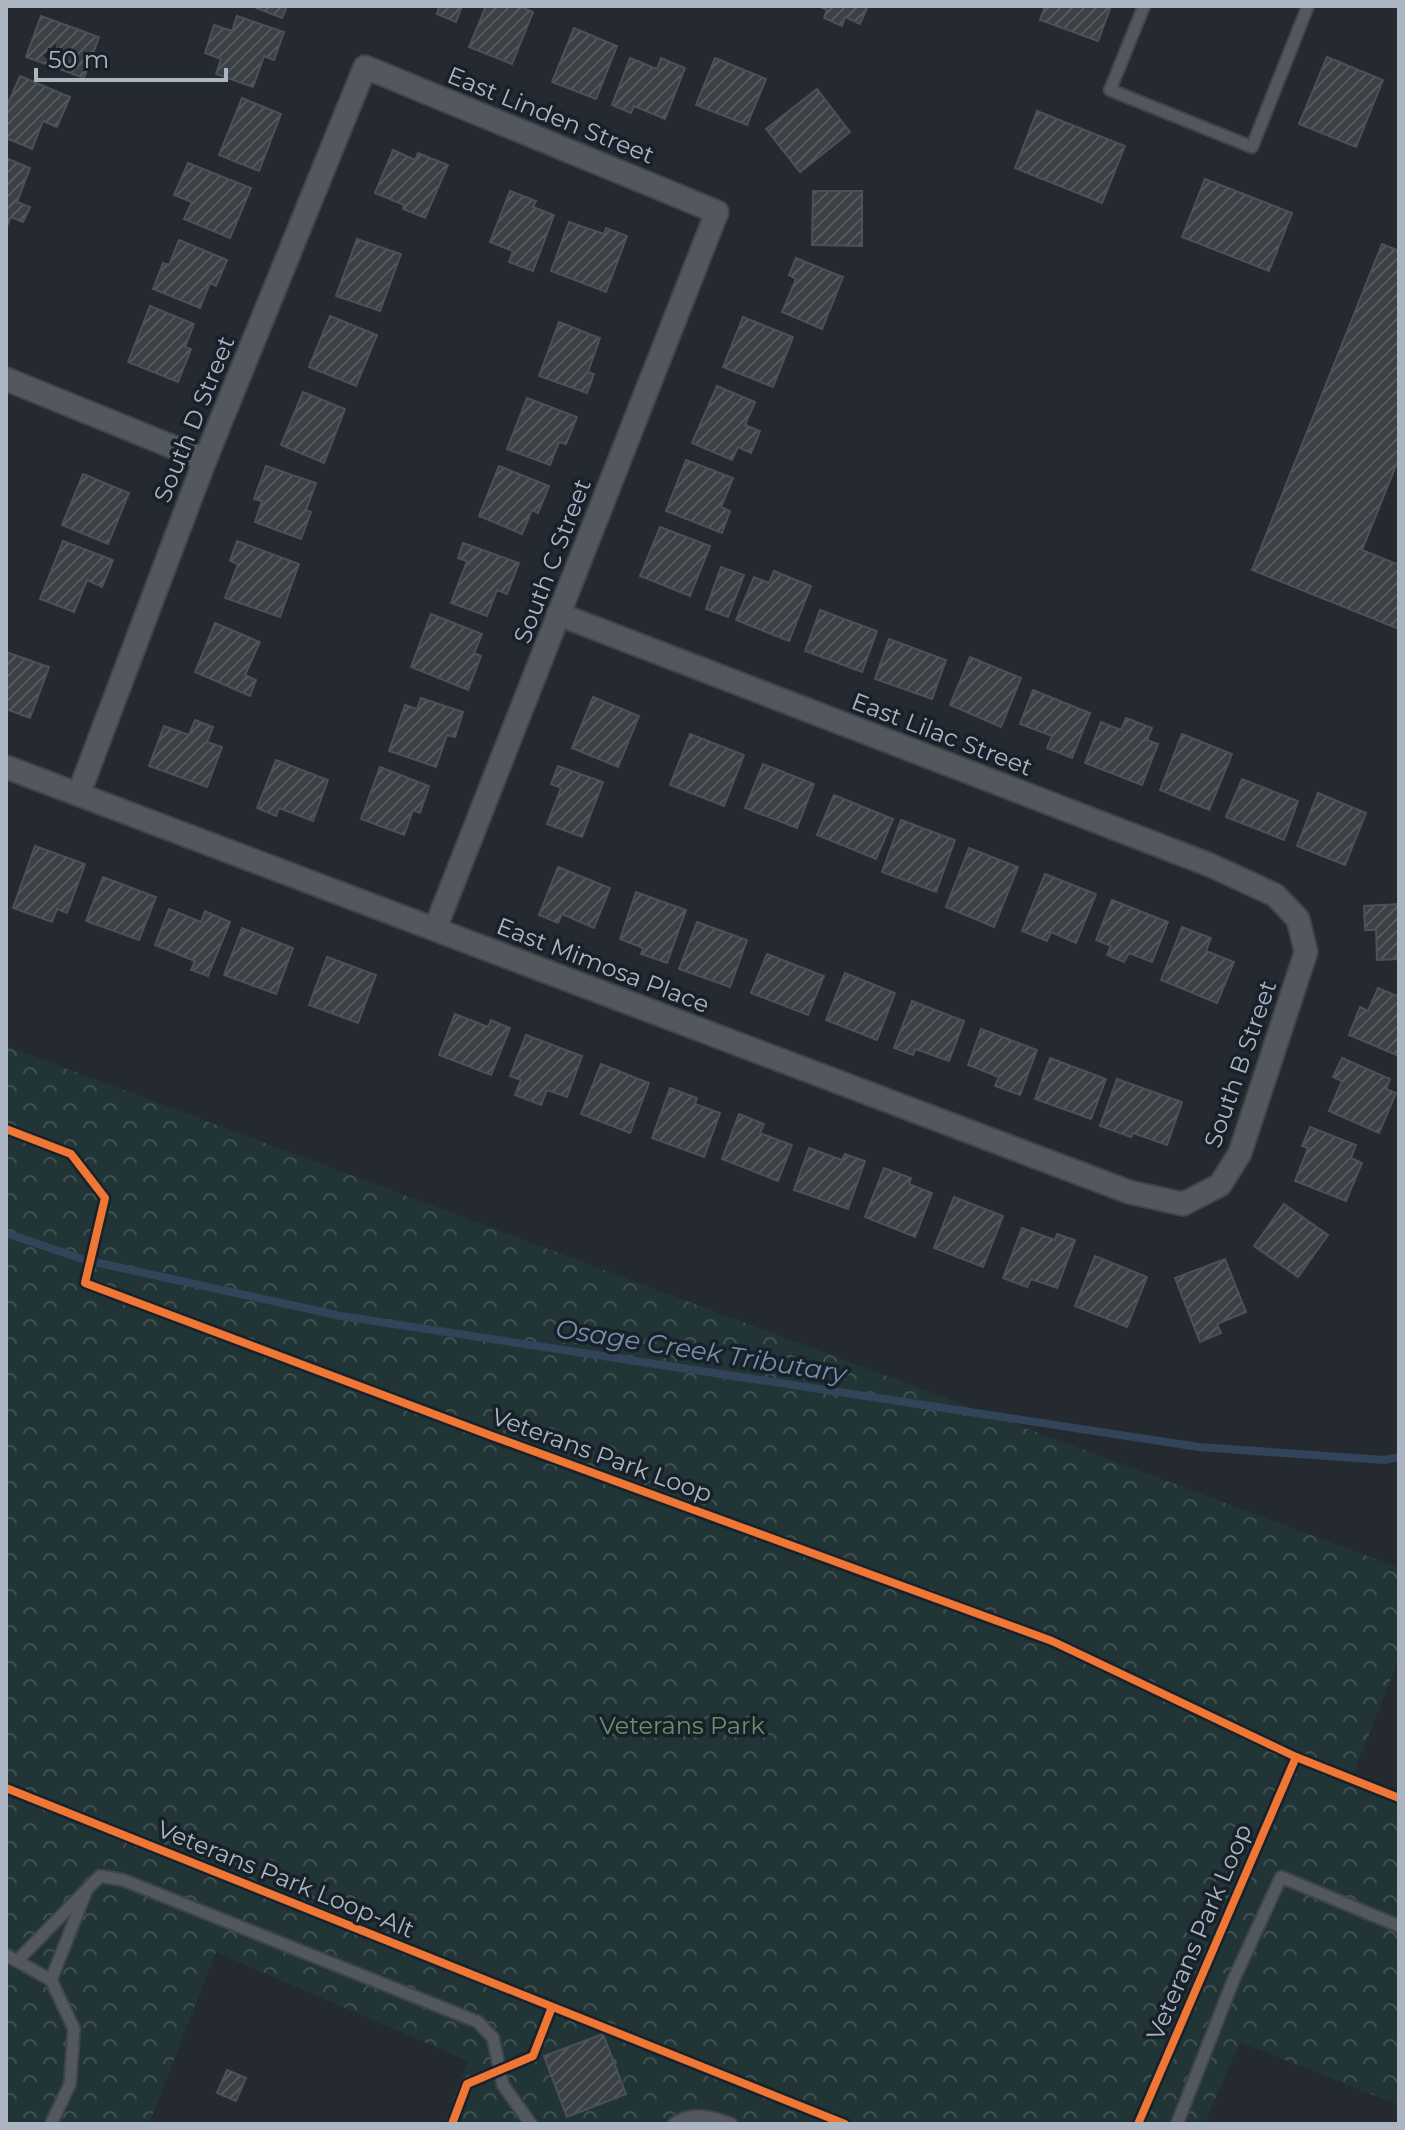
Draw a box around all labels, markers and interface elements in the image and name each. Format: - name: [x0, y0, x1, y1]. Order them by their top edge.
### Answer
- scale bar: [36, 32, 226, 82]
- text: 50 m: [48, 45, 109, 74]
- street label: East Linden Street: [443, 60, 659, 170]
- street label: South D Street: [147, 331, 241, 506]
- street label: South C Street: [507, 474, 597, 647]
- street label: East Lilac Street: [847, 686, 1037, 782]
- street label: East Mimosa Place: [493, 911, 713, 1019]
- street label: South B Street: [1198, 976, 1282, 1152]
- water label: Osage Creek Tributary: [553, 1312, 851, 1390]
- street label: Veterans Park Loop: [488, 1402, 716, 1508]
- park label: Veterans Park: [599, 1711, 765, 1740]
- street label: Veterans Park Loop-Alt: [153, 1814, 419, 1944]
- street label: Veterans Park Loop: [1140, 1819, 1258, 2045]

